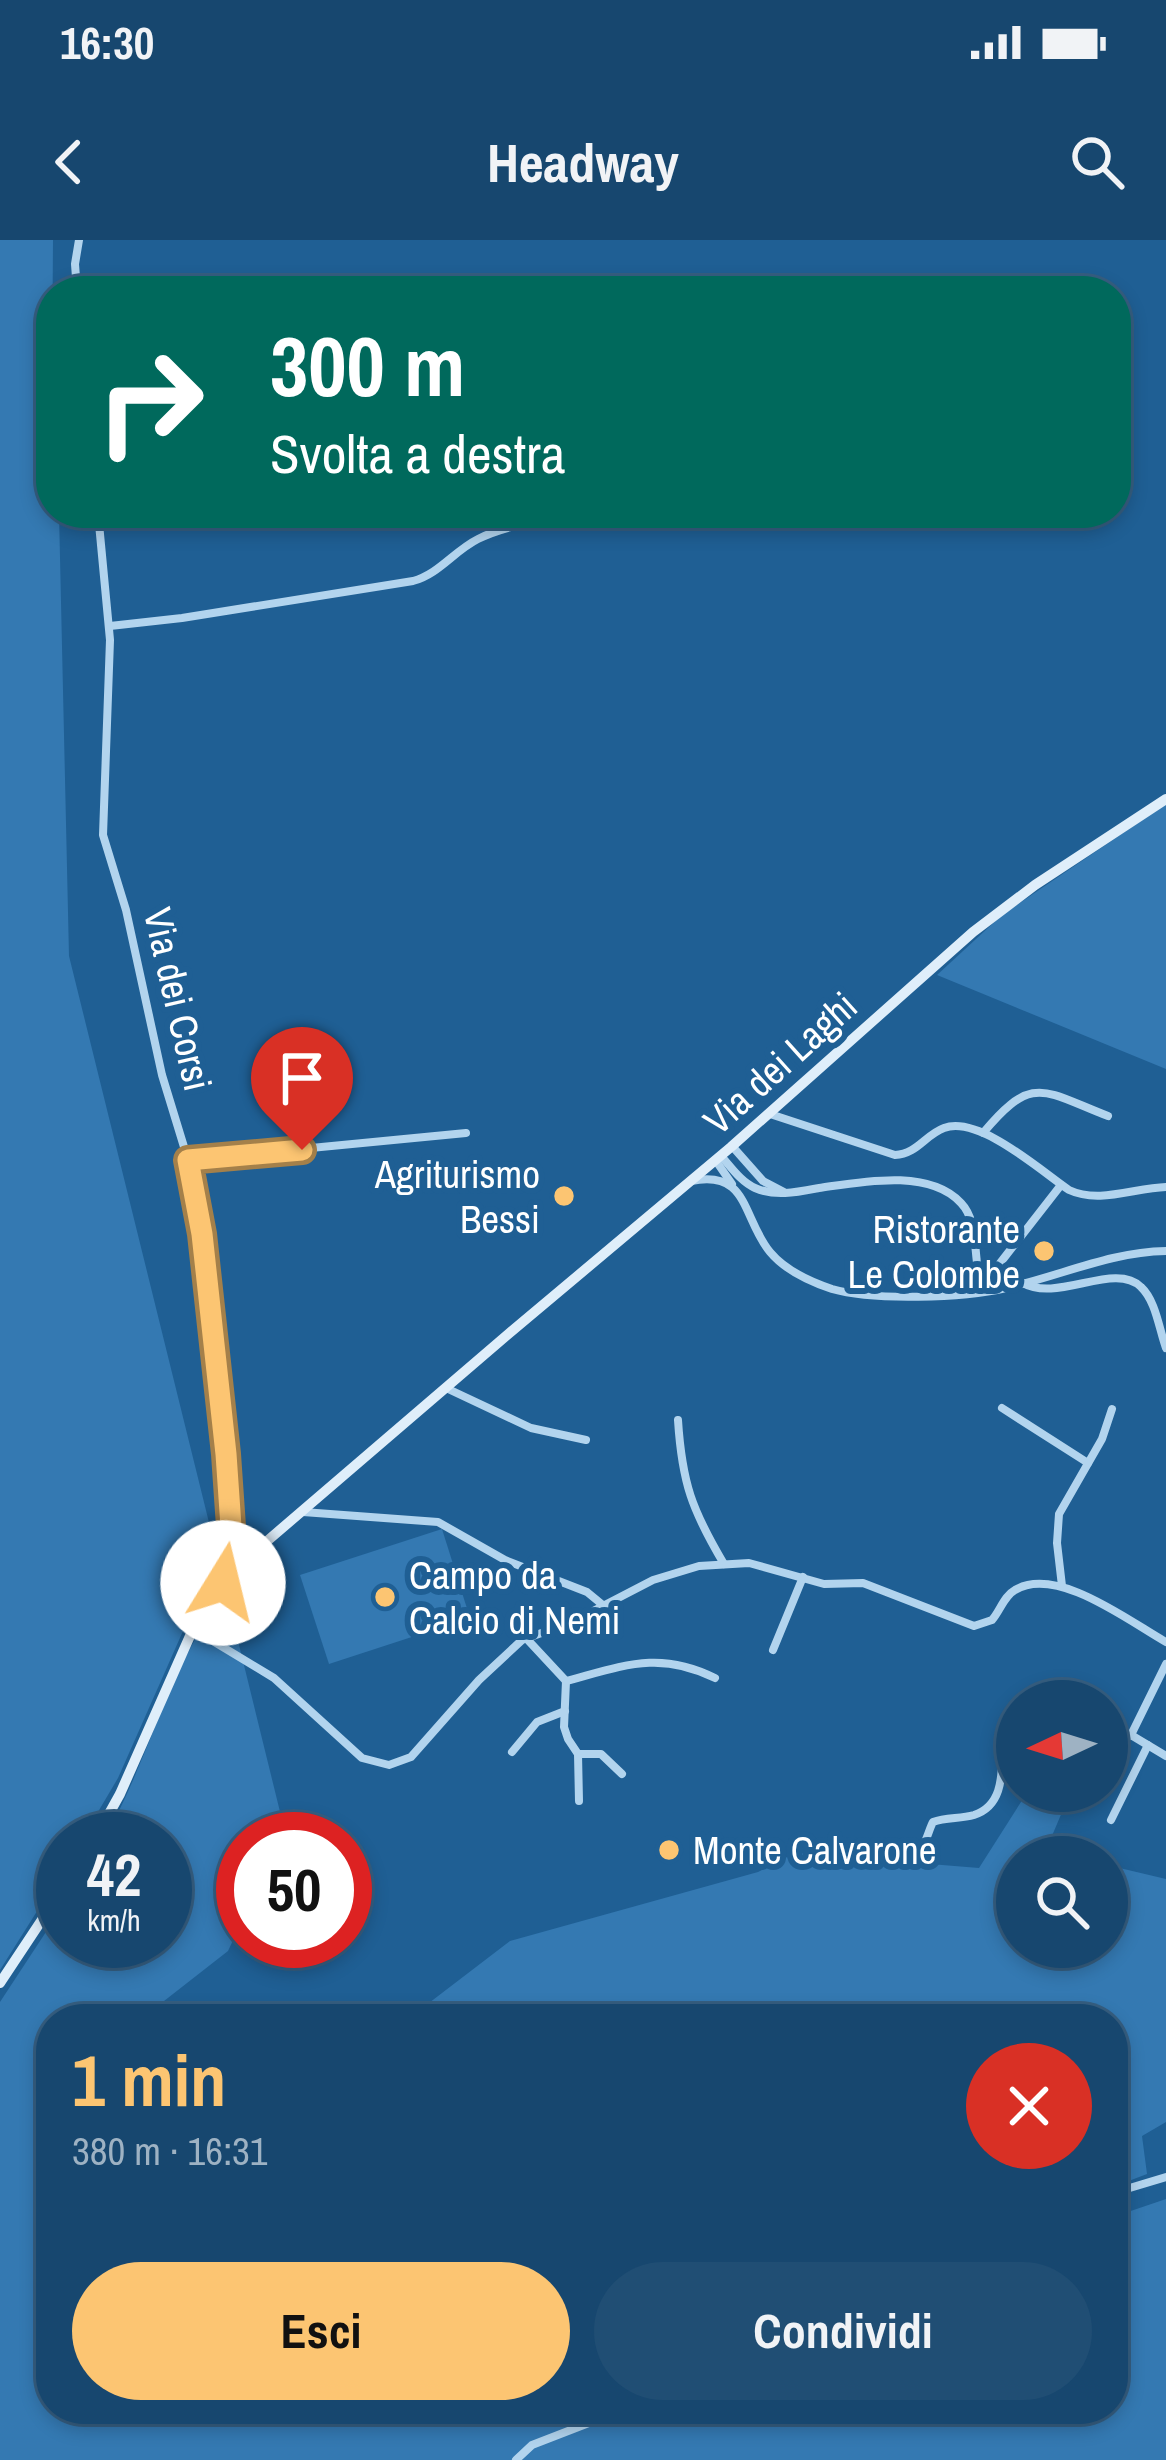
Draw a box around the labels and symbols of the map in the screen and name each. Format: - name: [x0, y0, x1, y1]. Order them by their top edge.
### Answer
- street label: Via dei Corsi: [132, 902, 224, 1096]
- street label: Via dei Laghi: [692, 980, 868, 1146]
- pin: [251, 1027, 353, 1150]
- place label: Agriturismo Bessi: [374, 1148, 540, 1245]
- marker: Agriturismo Bessi: [551, 1183, 577, 1209]
- place label: Ristorante Le Colombe: [848, 1203, 1020, 1300]
- marker: Ristorante Le Colombe: [1031, 1238, 1057, 1264]
- position arrow: [160, 1520, 286, 1646]
- place label: Campo da Calcio di Nemi: [409, 1549, 621, 1646]
- marker: Campo da Calcio di Nemi: [372, 1584, 398, 1610]
- north arrow: [996, 1680, 1128, 1812]
- speed limit sign: 50: [216, 1812, 372, 1968]
- place label: Monte Calvarone: [693, 1824, 937, 1876]
- marker: Monte Calvarone: [656, 1837, 682, 1863]

